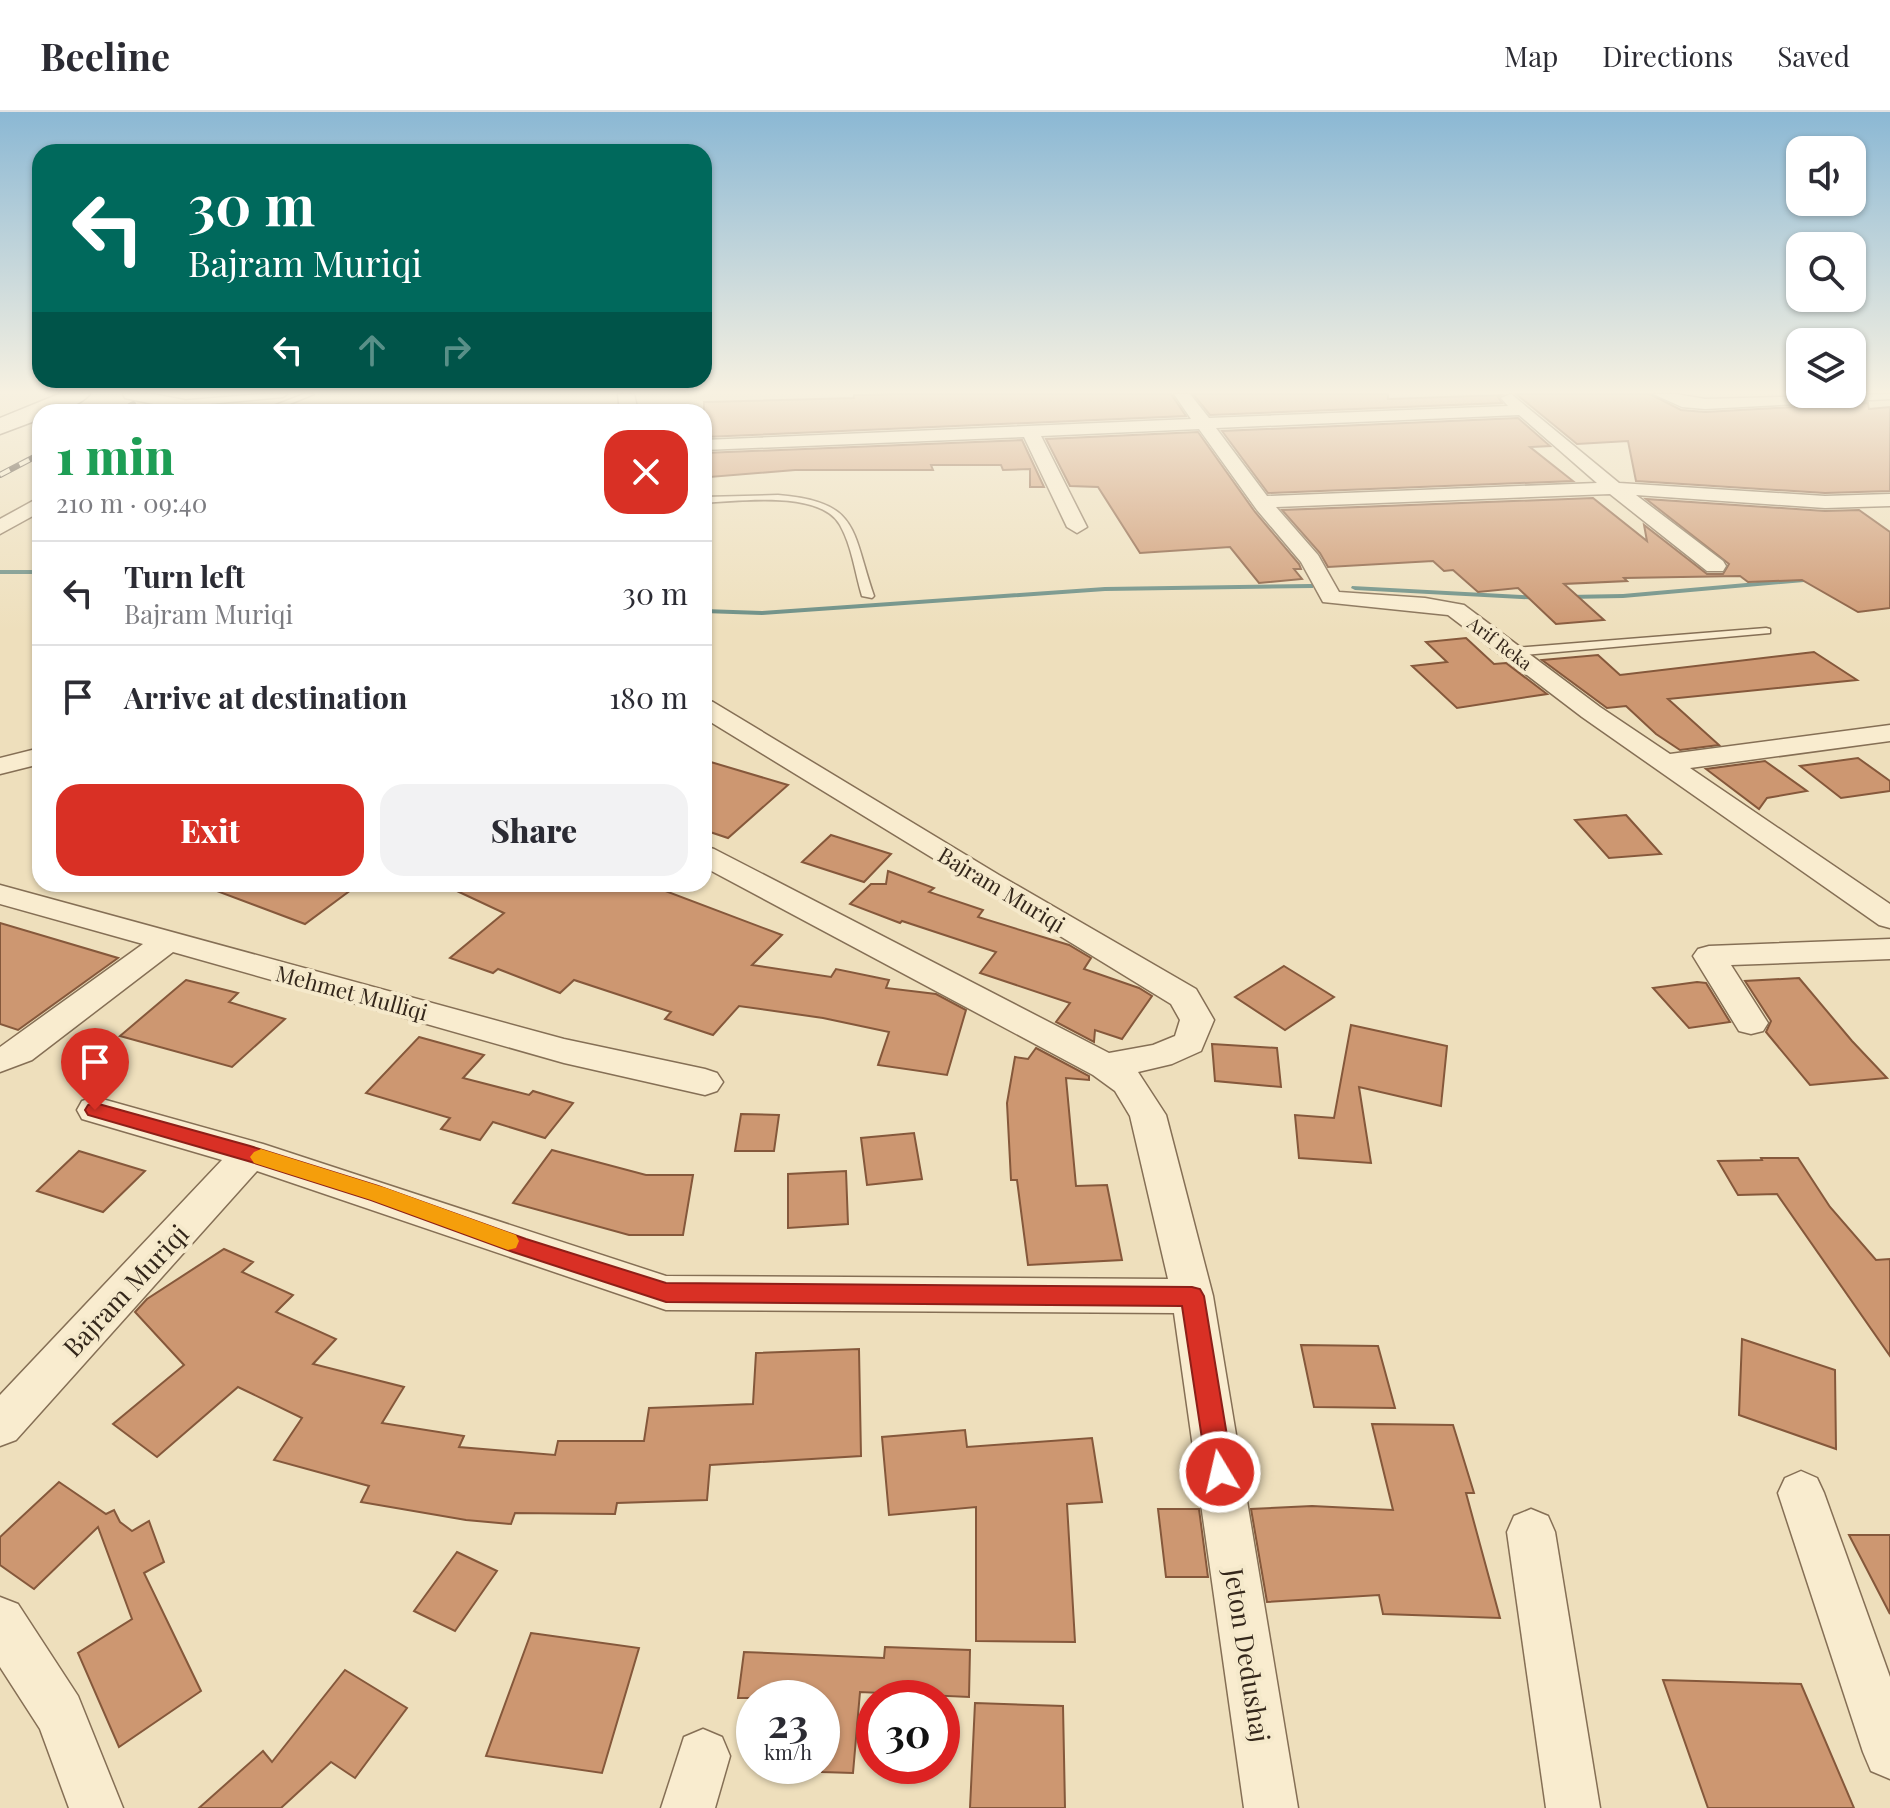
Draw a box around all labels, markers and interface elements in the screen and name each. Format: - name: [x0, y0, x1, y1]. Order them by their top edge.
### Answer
- text: Beeline: [40, 30, 170, 81]
- text: Map: [1504, 37, 1558, 74]
- text: Directions: [1602, 37, 1733, 74]
- text: Saved: [1777, 37, 1850, 74]
- map controls: [1786, 136, 1866, 408]
- button: sound: [1786, 136, 1866, 216]
- text: 30 m: [188, 166, 315, 241]
- icon: left: [56, 176, 160, 280]
- button: search: [1786, 232, 1866, 312]
- text: Bajram Muriqi: [188, 238, 422, 286]
- icon: left: [266, 328, 310, 372]
- icon: ahead: [350, 328, 394, 372]
- icon: right: [434, 328, 478, 372]
- button: layers: [1786, 328, 1866, 408]
- text: 1 min: [56, 423, 174, 487]
- button: close: [604, 430, 688, 514]
- text: 210 m · 09:40: [56, 485, 207, 520]
- text: Turn left: [124, 556, 245, 596]
- icon: left: [56, 571, 100, 615]
- text: 30 m: [622, 573, 688, 613]
- text: Bajram Muriqi: [124, 596, 293, 631]
- street label: Arif Reka: [1462, 610, 1537, 675]
- icon: arrive: [56, 675, 100, 719]
- text: Arrive at destination: [124, 677, 407, 717]
- text: 180 m: [609, 677, 688, 717]
- button: Exit: [56, 784, 364, 876]
- button: Share: [380, 784, 688, 876]
- street label: Bajram Muriqi: [933, 839, 1071, 939]
- street label: Mehmet Mulliqi: [273, 957, 431, 1027]
- pin: [61, 1028, 129, 1110]
- icon: arrive: [73, 1040, 117, 1084]
- street label: Bajram Muriqi: [55, 1216, 196, 1364]
- position arrow: [1178, 1430, 1262, 1514]
- street label: Jeton Dedushaj: [1217, 1565, 1279, 1744]
- speed limit sign: 30: [856, 1680, 960, 1784]
- text: 23: [768, 1695, 808, 1748]
- text: km/h: [764, 1738, 812, 1765]

